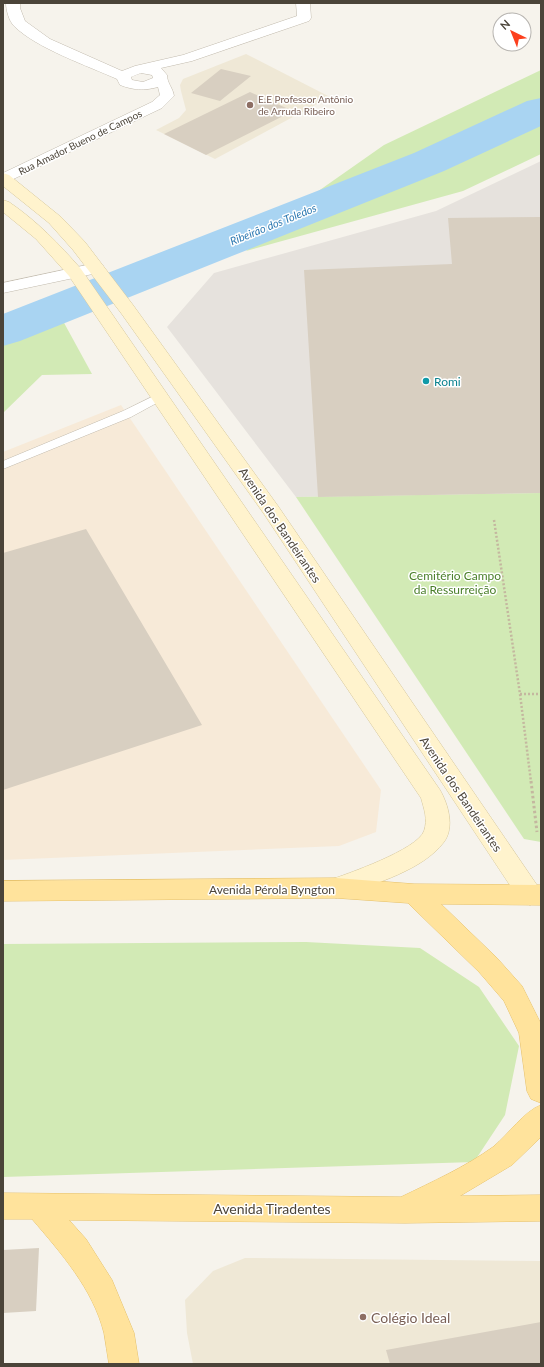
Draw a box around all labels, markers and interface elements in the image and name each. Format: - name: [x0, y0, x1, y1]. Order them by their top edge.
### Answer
- north arrow: [492, 12, 532, 52]
- text: N: [497, 17, 512, 32]
- place label: E.E Professor Antônio de Arruda Ribeiro: [258, 93, 353, 117]
- marker: E.E Professor Antônio de Arruda Ribeiro: [245, 100, 255, 110]
- street label: Rua Amador Bueno de Campos: [16, 107, 144, 177]
- water label: Ribeirão dos Toledos: [228, 200, 319, 247]
- place label: Romi: [434, 374, 461, 389]
- marker: Romi: [421, 376, 431, 386]
- street label: Avenida dos Bandeirantes: [236, 464, 324, 586]
- park label: Cemitério Campo da Ressurreição: [409, 568, 501, 597]
- street label: Avenida dos Bandeirantes: [417, 733, 505, 855]
- street label: Avenida Pérola Byngton: [209, 882, 335, 897]
- street label: Avenida Tiradentes: [213, 1200, 331, 1217]
- place label: Colégio Ideal: [371, 1309, 450, 1326]
- marker: Colégio Ideal: [358, 1312, 368, 1322]

